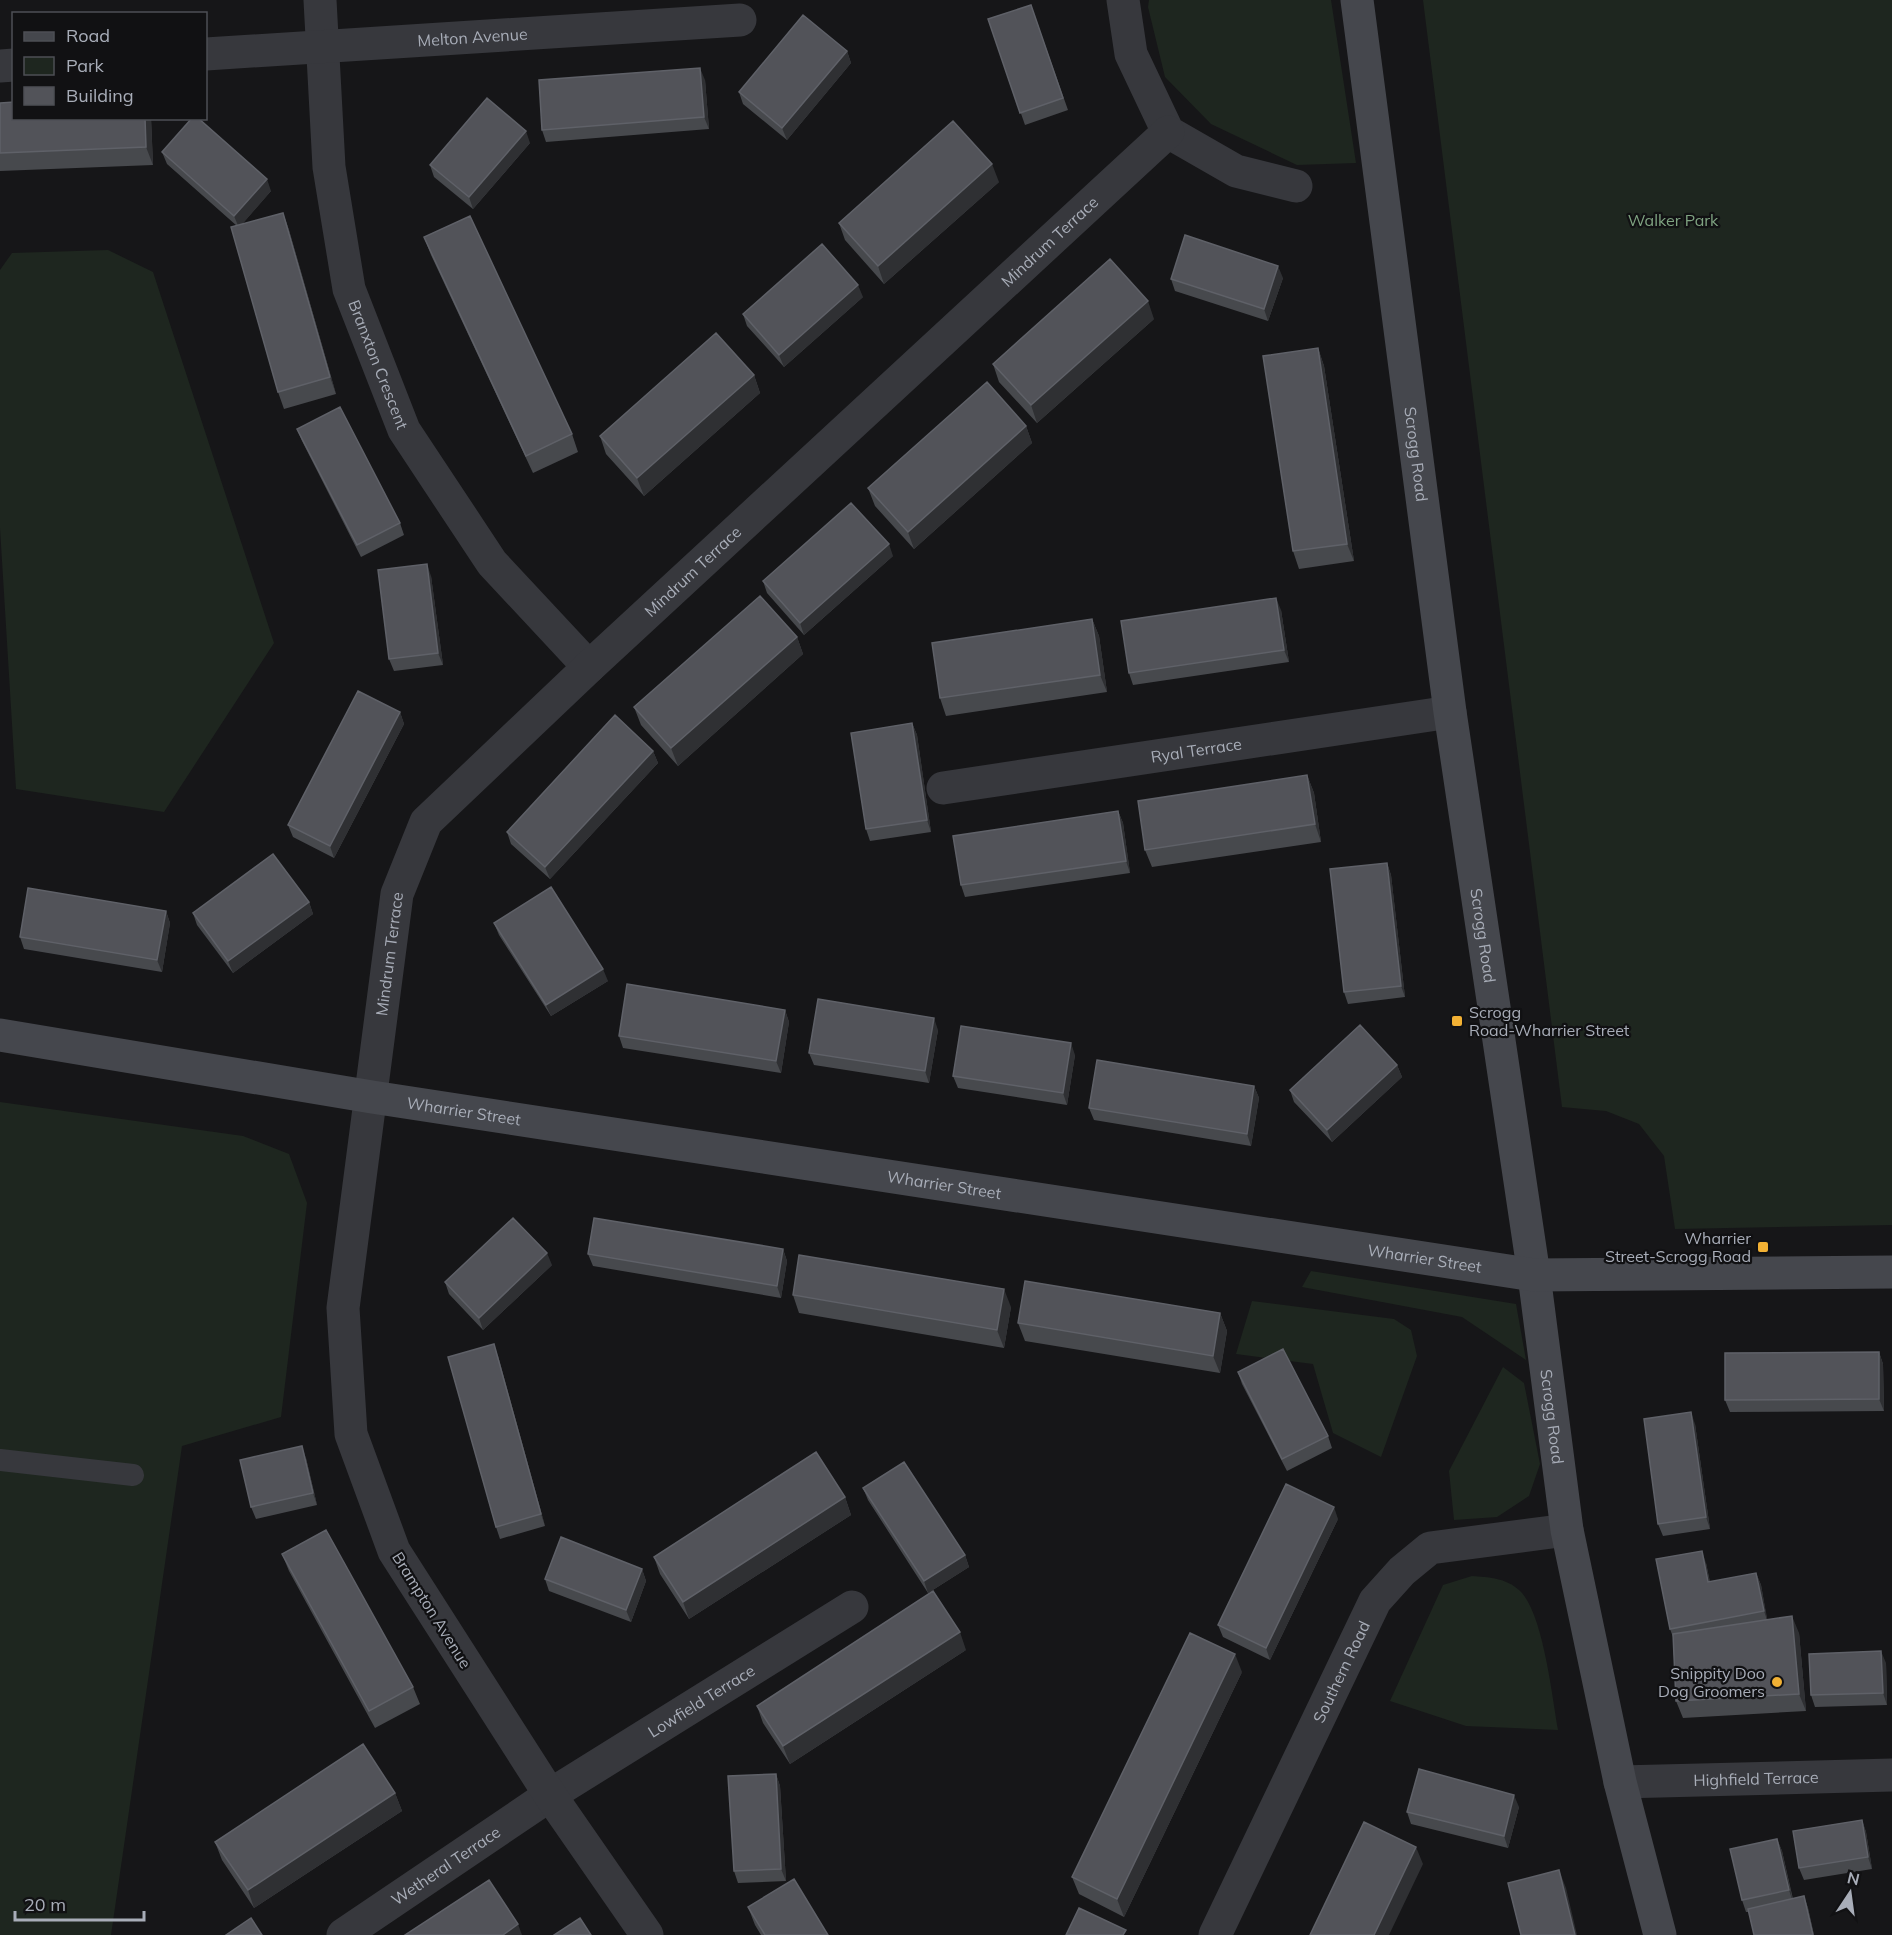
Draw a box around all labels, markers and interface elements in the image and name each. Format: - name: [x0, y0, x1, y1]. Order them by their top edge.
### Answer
- legend: [12, 12, 207, 120]
- text: Road: [66, 24, 110, 47]
- street label: Melton Avenue: [417, 24, 528, 51]
- text: Park: [66, 54, 105, 77]
- text: Building: [66, 84, 134, 107]
- street label: Mindrum Terrace: [997, 192, 1102, 291]
- park label: Walker Park: [1628, 210, 1719, 230]
- street label: Branxton Crescent: [344, 297, 413, 433]
- street label: Scrogg Road: [1400, 405, 1432, 503]
- street label: Mindrum Terrace: [640, 522, 745, 621]
- street label: Ryal Terrace: [1149, 733, 1243, 767]
- street label: Scrogg Road: [1466, 887, 1500, 984]
- street label: Mindrum Terrace: [371, 891, 407, 1017]
- place label: Scrogg Road-Wharrier Street: [1469, 1002, 1630, 1040]
- marker: Scrogg Road-Wharrier Street: [1450, 1014, 1464, 1028]
- street label: Wharrier Street: [405, 1092, 523, 1130]
- street label: Wharrier Street: [886, 1166, 1003, 1203]
- place label: Wharrier Street-Scrogg Road: [1605, 1228, 1751, 1266]
- street label: Wharrier Street: [1366, 1240, 1483, 1277]
- marker: Wharrier Street-Scrogg Road: [1756, 1240, 1770, 1254]
- street label: Scrogg Road: [1536, 1368, 1568, 1465]
- street label: Brampton Avenue: [388, 1548, 476, 1672]
- street label: Southern Road: [1308, 1617, 1374, 1726]
- street label: Lowfield Terrace: [644, 1660, 758, 1742]
- place label: Snippity Doo Dog Groomers: [1658, 1663, 1765, 1701]
- marker: Snippity Doo Dog Groomers: [1770, 1675, 1784, 1689]
- street label: Highfield Terrace: [1693, 1767, 1819, 1790]
- street label: Wetheral Terrace: [387, 1822, 504, 1910]
- north arrow: [1820, 1863, 1880, 1923]
- text: N: [1845, 1867, 1862, 1889]
- scale bar: [15, 1884, 144, 1922]
- text: 20 m: [24, 1893, 66, 1916]

